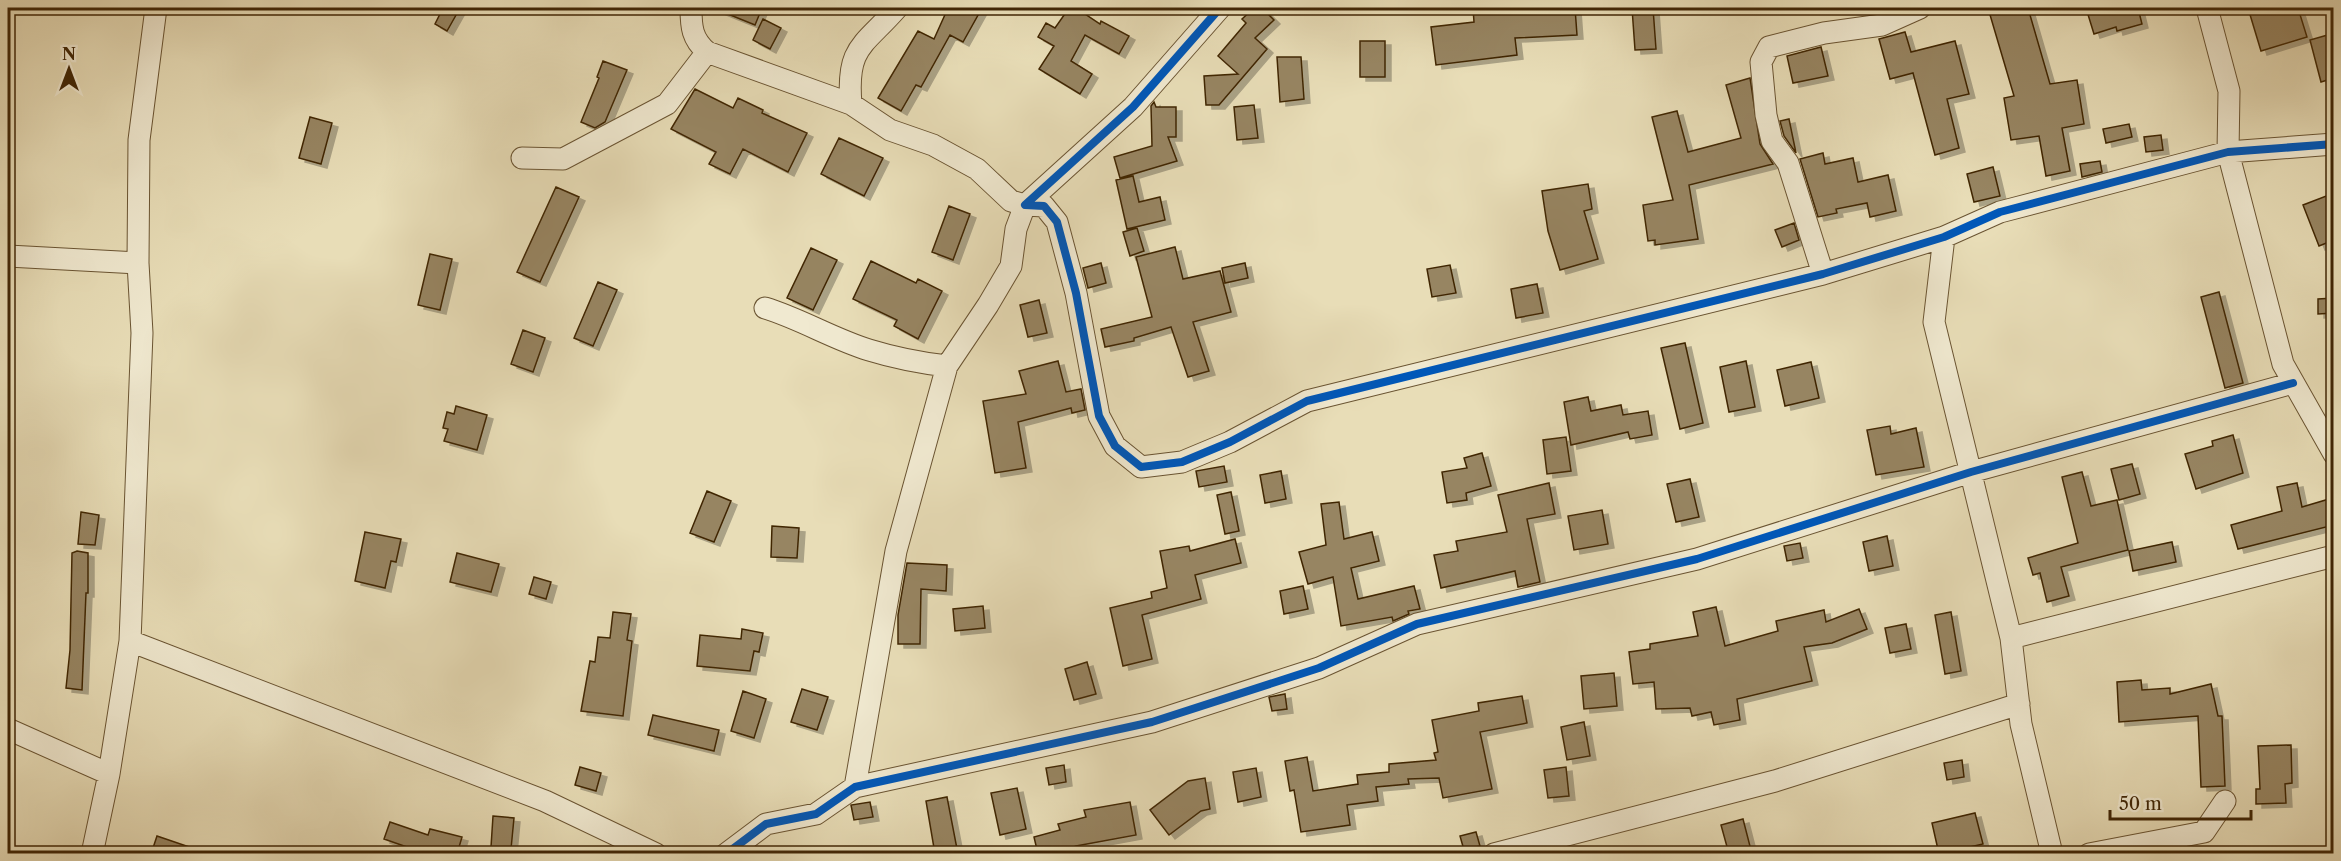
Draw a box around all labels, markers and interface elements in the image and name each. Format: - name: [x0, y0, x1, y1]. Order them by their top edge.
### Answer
- north arrow: [39, 39, 99, 99]
- text: N: [62, 44, 76, 64]
- scale bar: [2110, 783, 2251, 821]
- text: 50 m: [2119, 793, 2162, 815]

